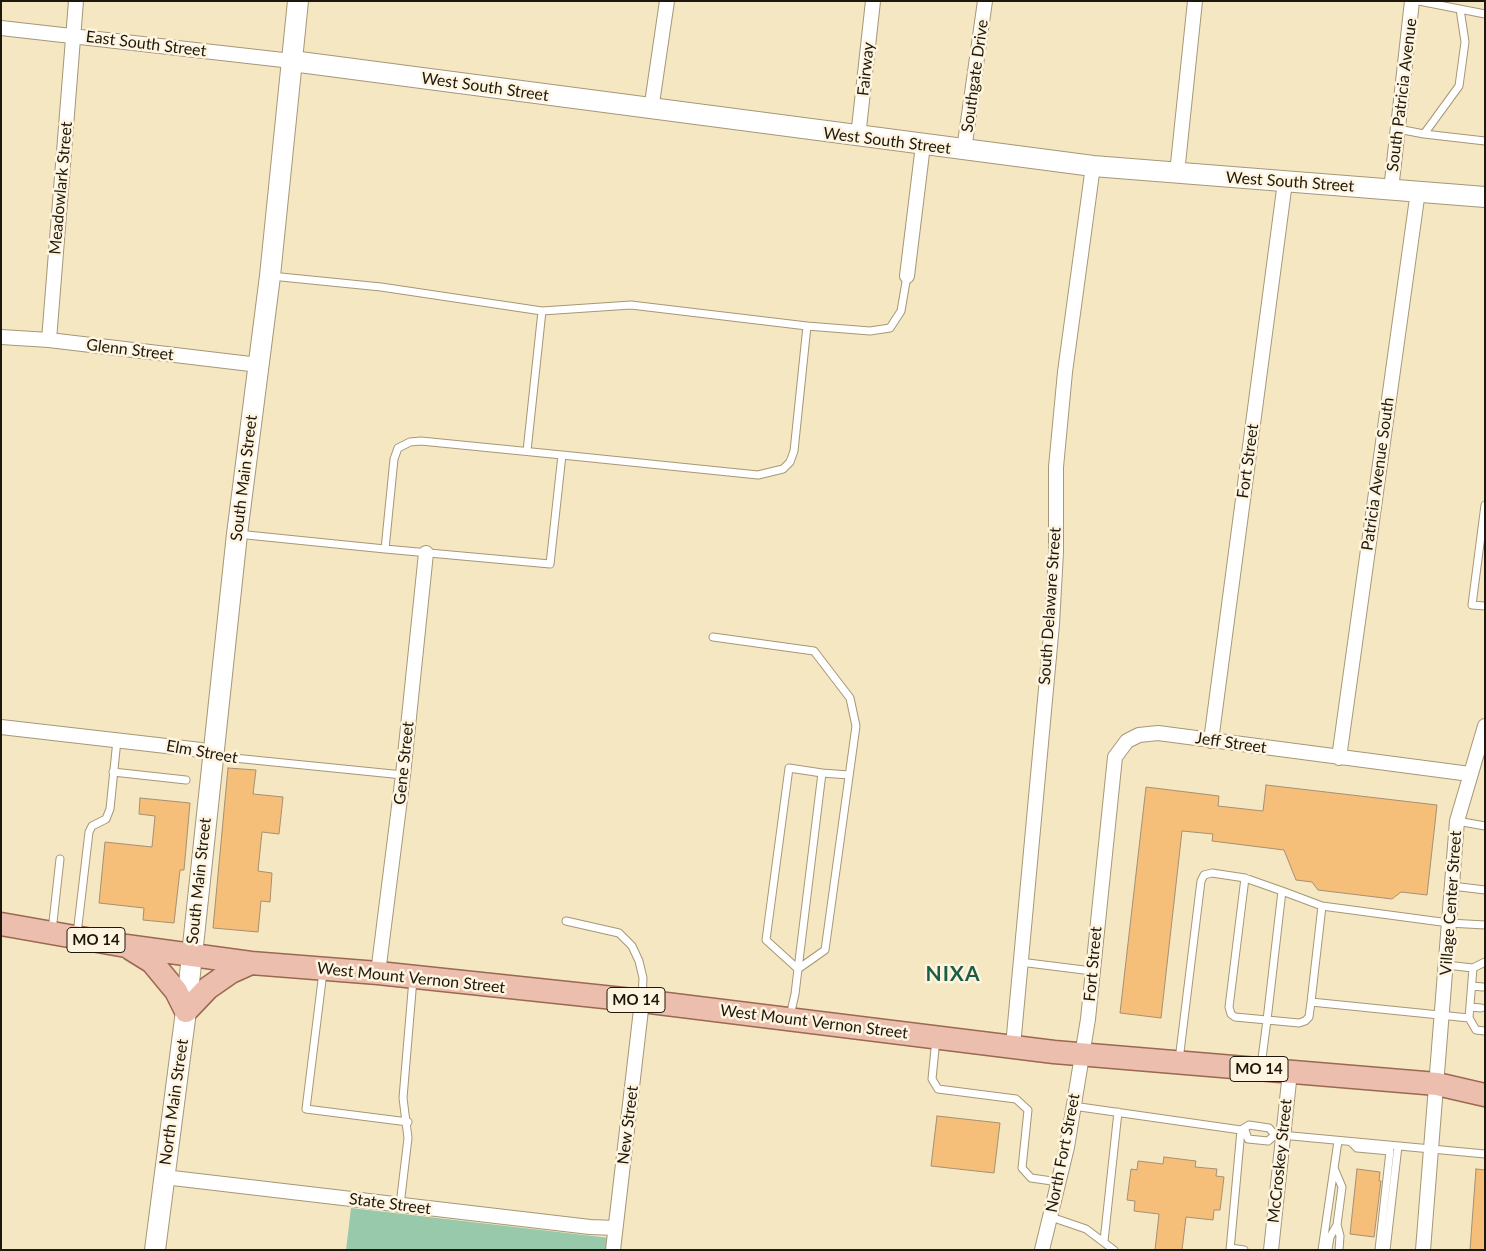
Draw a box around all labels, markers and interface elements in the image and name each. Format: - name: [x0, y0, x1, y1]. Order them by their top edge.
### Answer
- street label: South Patricia Avenue: [1383, 17, 1421, 173]
- street label: Southgate Drive: [958, 18, 992, 134]
- street label: East South Street: [85, 27, 207, 61]
- street label: Fairway: [854, 41, 878, 97]
- street label: West South Street: [420, 69, 550, 105]
- street label: Meadowlark Street: [46, 121, 76, 255]
- street label: West South Street: [822, 124, 952, 158]
- street label: West South Street: [1225, 168, 1355, 196]
- street label: Glenn Street: [85, 335, 175, 365]
- street label: Patricia Avenue South: [1358, 396, 1398, 552]
- street label: South Main Street: [227, 414, 261, 542]
- street label: Fort Street: [1233, 422, 1263, 500]
- street label: South Delaware Street: [1035, 526, 1065, 686]
- street label: Gene Street: [390, 720, 418, 806]
- street label: Jeff Street: [1194, 729, 1268, 757]
- street label: Elm Street: [165, 736, 239, 768]
- street label: South Main Street: [183, 817, 215, 945]
- street label: Village Center Street: [1436, 830, 1466, 976]
- street label: Fort Street: [1080, 926, 1106, 1002]
- road number: MO 14: [67, 928, 125, 952]
- street label: West Mount Vernon Street: [316, 959, 506, 997]
- district label: NIXA: [925, 961, 981, 987]
- road number: MO 14: [607, 988, 665, 1012]
- street label: West Mount Vernon Street: [719, 1001, 909, 1043]
- street label: North Main Street: [156, 1038, 192, 1166]
- road number: MO 14: [1230, 1056, 1288, 1082]
- street label: New Street: [614, 1085, 642, 1165]
- street label: North Fort Street: [1042, 1092, 1084, 1214]
- street label: McCroskey Street: [1264, 1098, 1296, 1224]
- street label: State Street: [348, 1189, 432, 1219]

